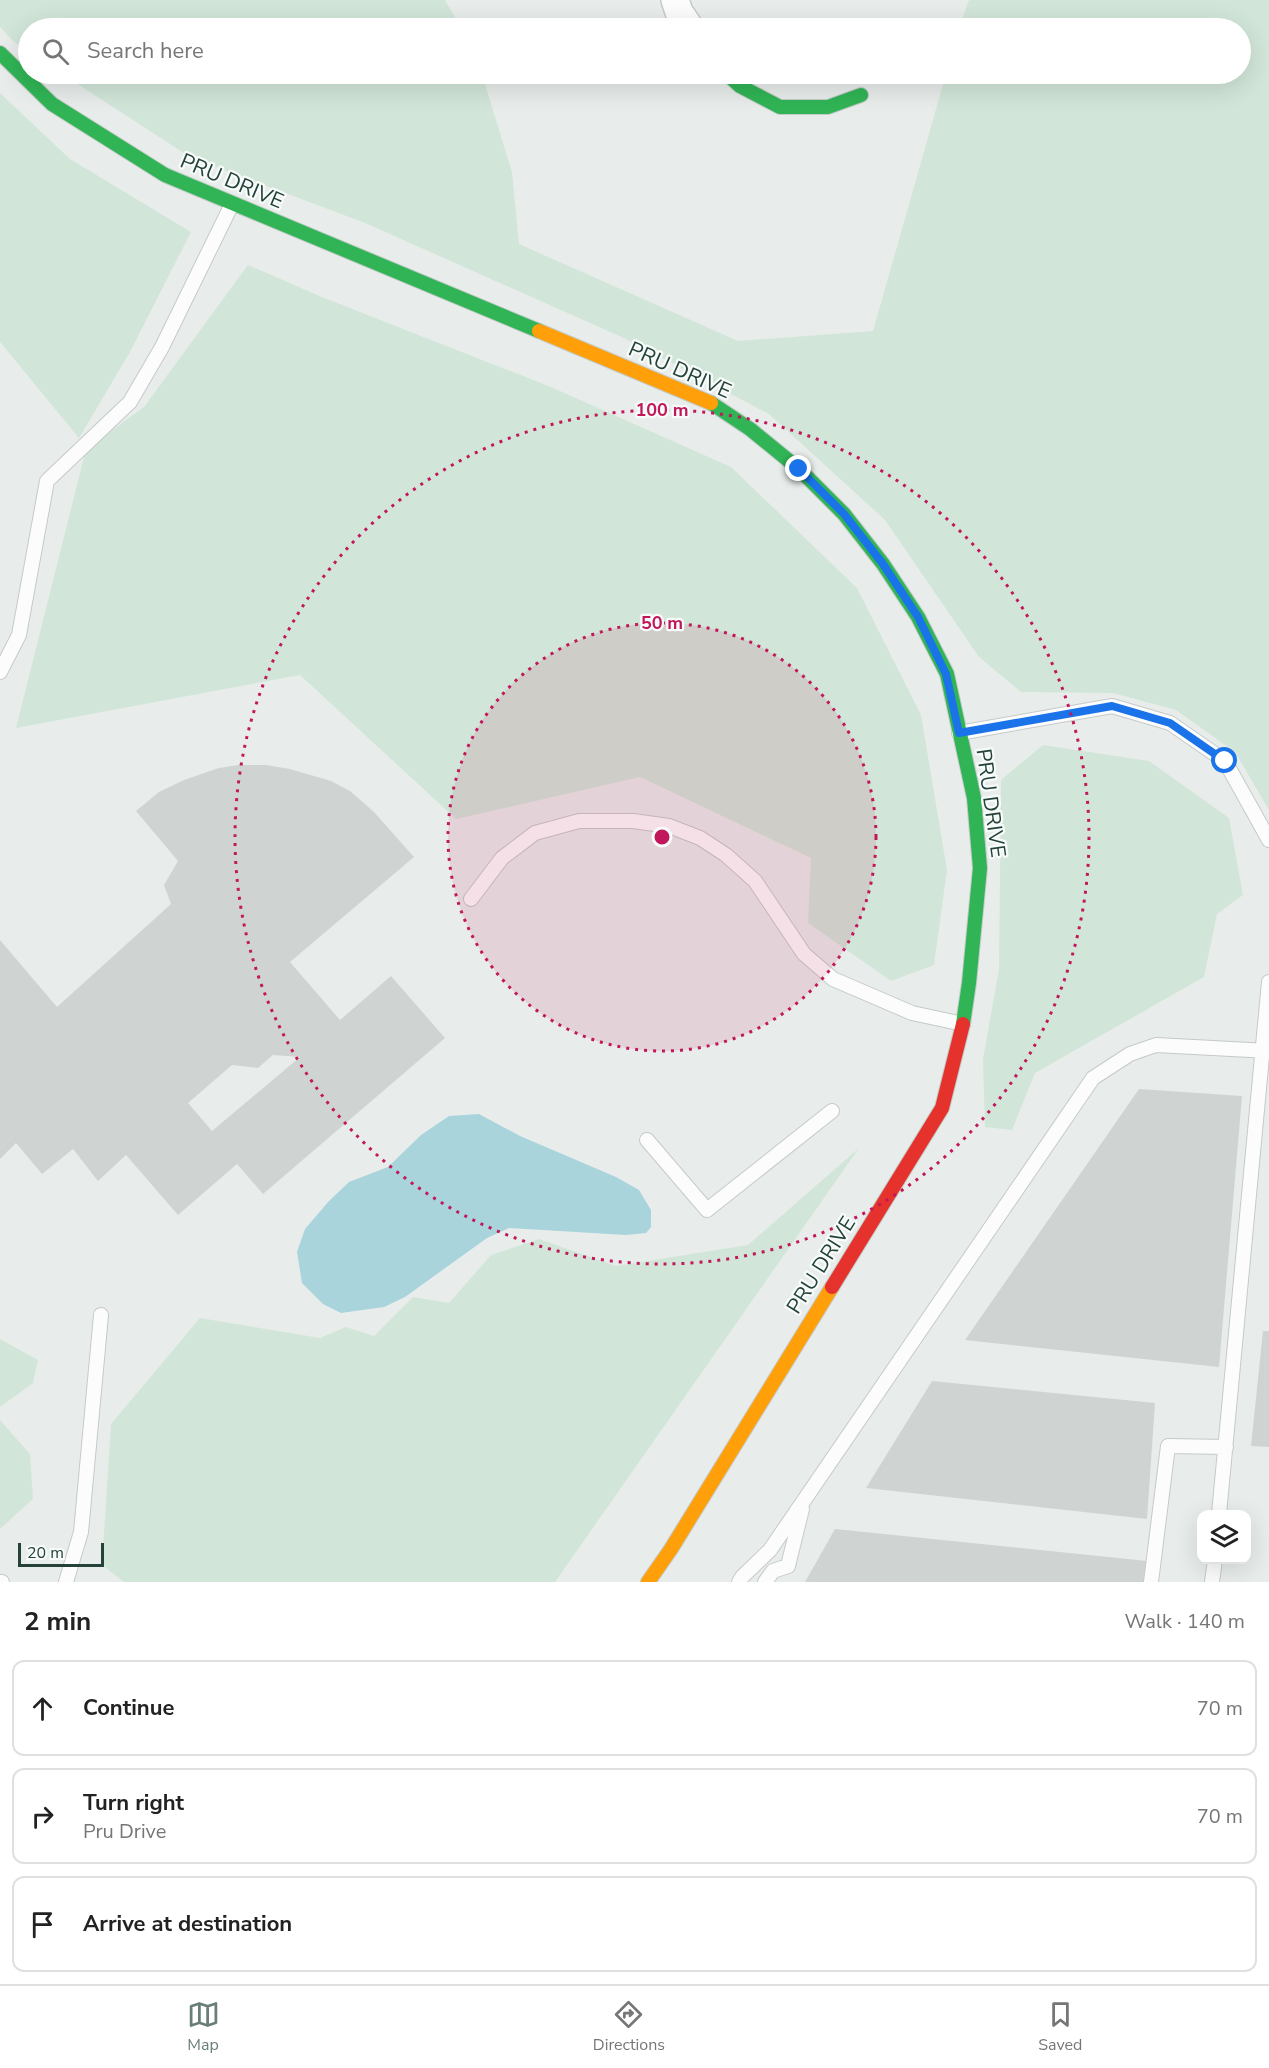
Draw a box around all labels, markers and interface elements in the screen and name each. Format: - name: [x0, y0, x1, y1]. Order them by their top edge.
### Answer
- search box: [18, 18, 1251, 84]
- icon: search: [39, 35, 72, 68]
- text: Search here: [87, 36, 204, 66]
- street label: PRU DRIVE: [176, 147, 288, 215]
- street label: PRU DRIVE: [624, 335, 736, 405]
- text: 100 m: [635, 398, 689, 422]
- route end: [785, 455, 811, 481]
- text: 50 m: [641, 611, 683, 635]
- street label: PRU DRIVE: [969, 747, 1013, 859]
- route start: [1211, 747, 1237, 773]
- centre of rings: [652, 827, 672, 847]
- street label: PRU DRIVE: [780, 1211, 862, 1319]
- map controls: [1197, 1510, 1251, 1564]
- button: layers: [1197, 1510, 1251, 1564]
- scale bar: [18, 1540, 104, 1568]
- text: 20 m: [27, 1542, 64, 1564]
- text: 2 min: [24, 1604, 91, 1639]
- text: Walk · 140 m: [1125, 1608, 1245, 1635]
- icon: ahead: [26, 1692, 59, 1725]
- text: Continue: [83, 1693, 174, 1723]
- text: 70 m: [1197, 1695, 1243, 1722]
- text: Turn right: [83, 1788, 184, 1818]
- icon: right: [26, 1800, 59, 1833]
- text: 70 m: [1197, 1803, 1243, 1830]
- text: Pru Drive: [83, 1818, 166, 1845]
- icon: arrive: [26, 1908, 59, 1941]
- text: Arrive at destination: [83, 1909, 292, 1939]
- tab: Map: [187, 1998, 220, 2056]
- tab: Directions: [593, 1998, 665, 2056]
- tab: Saved: [1038, 1998, 1082, 2056]

